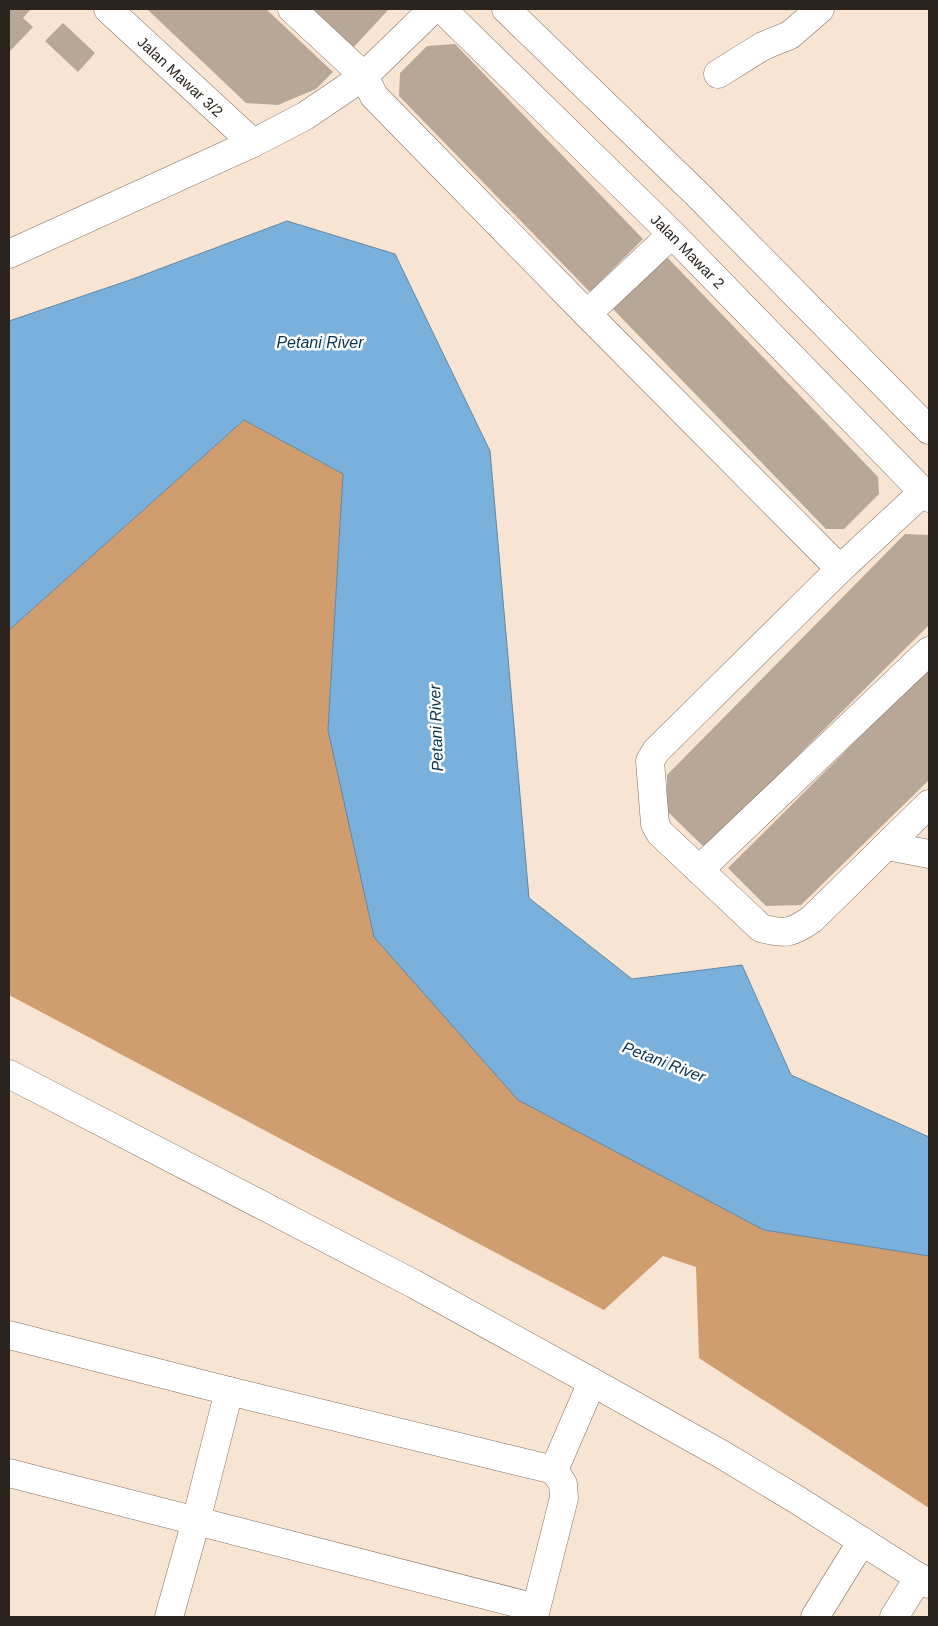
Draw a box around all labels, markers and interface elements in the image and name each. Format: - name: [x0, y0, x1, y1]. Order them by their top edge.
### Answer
- street label: Jalan Mawar 3/2: [135, 33, 227, 120]
- street label: Jalan Mawar 2: [648, 210, 728, 292]
- water label: Petani River: [276, 334, 364, 351]
- water label: Petani River: [426, 683, 446, 772]
- water label: Petani River: [620, 1038, 708, 1086]

